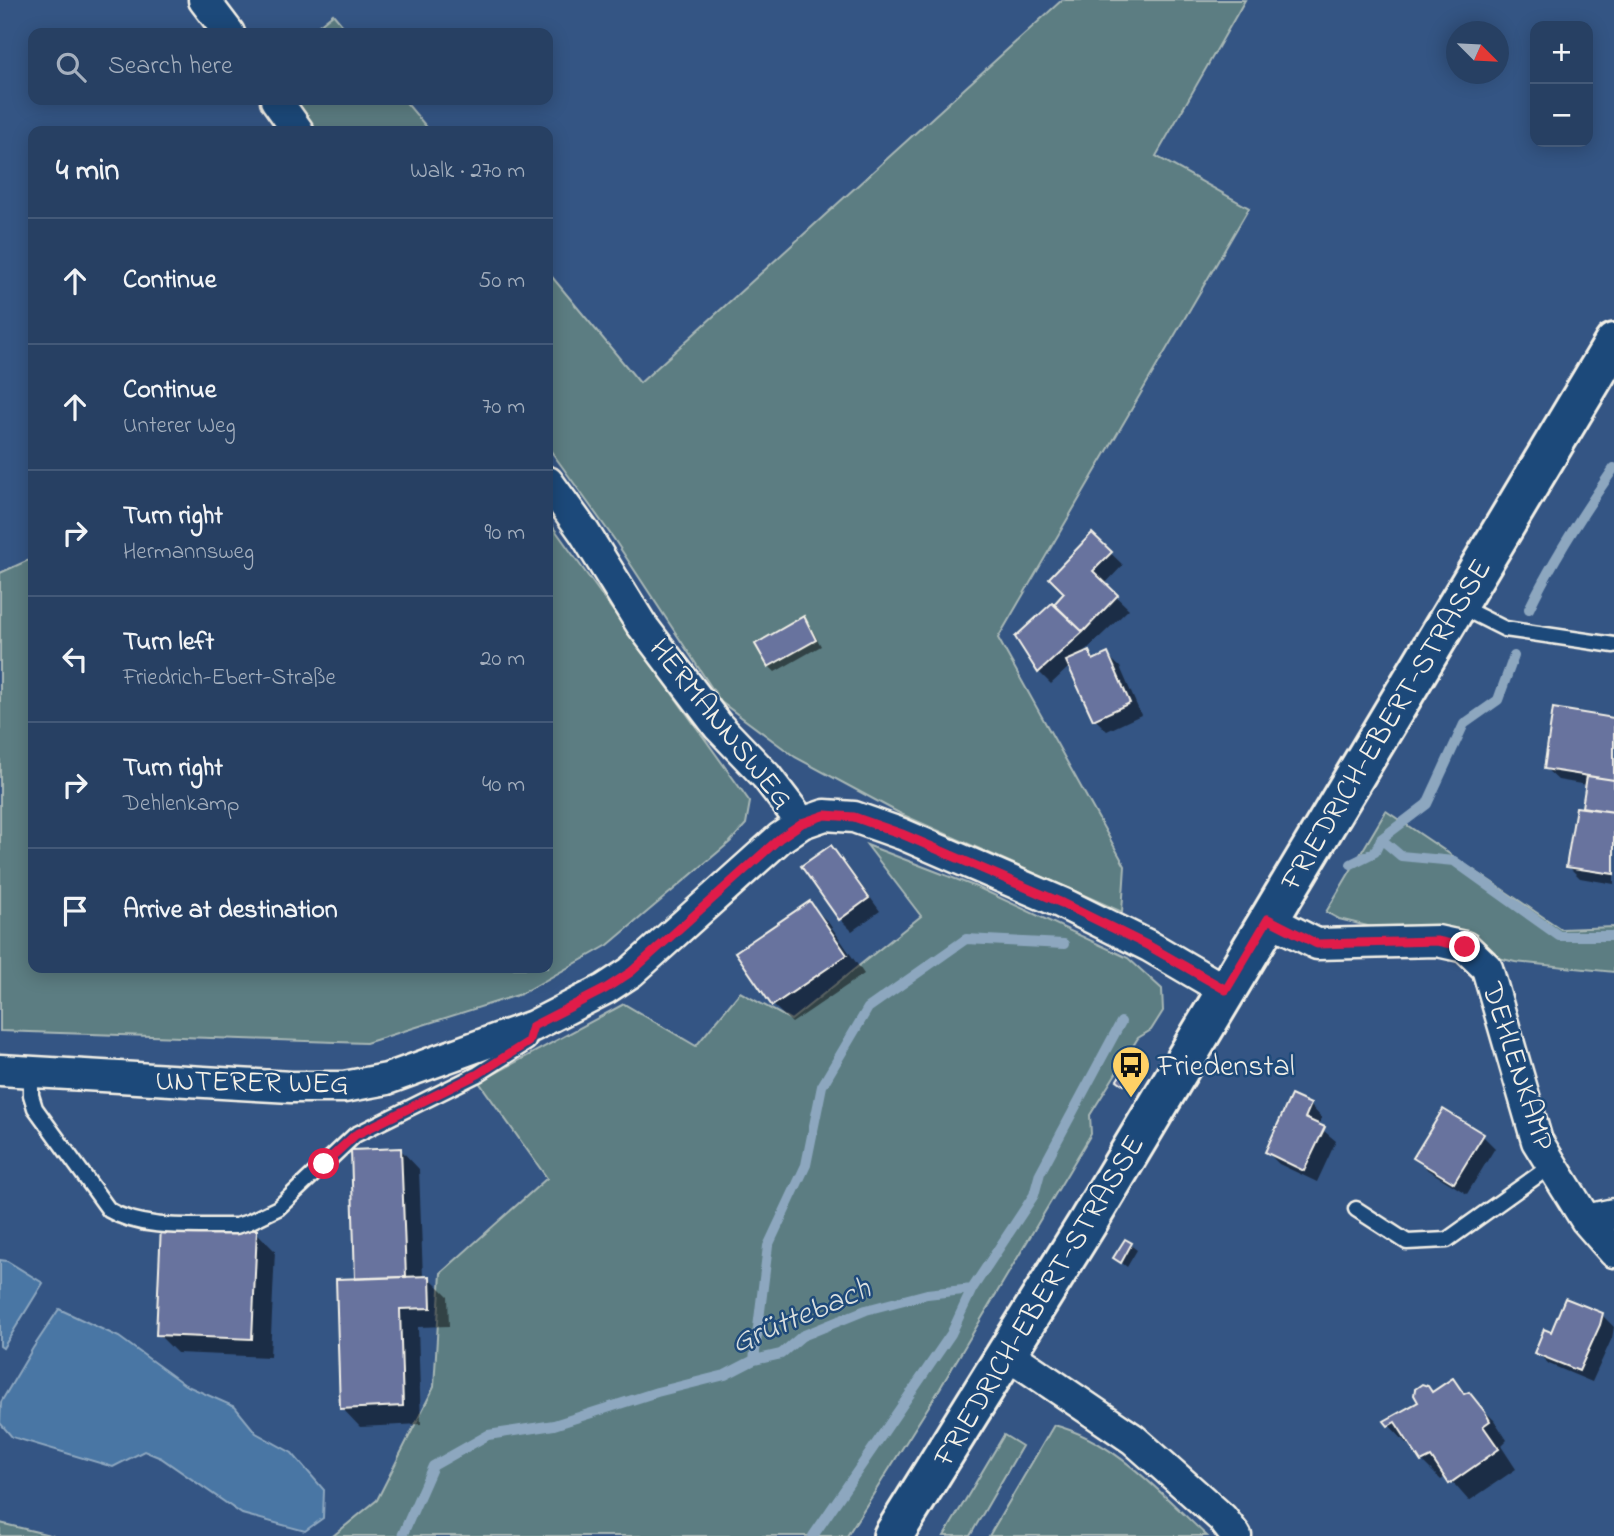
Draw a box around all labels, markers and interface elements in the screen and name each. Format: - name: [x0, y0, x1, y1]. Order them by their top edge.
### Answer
- north arrow: [1446, 21, 1509, 84]
- map controls: [1530, 21, 1593, 147]
- button: +: [1530, 21, 1593, 84]
- search box: [28, 28, 553, 105]
- icon: search: [52, 48, 90, 86]
- text: Search here: [108, 48, 233, 86]
- button: −: [1530, 84, 1593, 147]
- text: 4 min: [56, 150, 119, 194]
- text: Walk · 270 m: [410, 155, 525, 188]
- icon: ahead: [56, 262, 94, 300]
- text: Continue: [123, 262, 216, 300]
- text: 50 m: [478, 265, 525, 298]
- text: Continue: [123, 372, 216, 410]
- icon: ahead: [56, 388, 94, 426]
- text: 70 m: [482, 391, 525, 424]
- text: Unterer Weg: [123, 410, 236, 443]
- text: Turn right: [123, 498, 223, 536]
- icon: right: [56, 514, 94, 552]
- text: 90 m: [485, 517, 525, 550]
- text: Hermannsweg: [123, 536, 254, 569]
- street label: FRIEDRICH-EBERT-STRASSE: [1270, 551, 1504, 901]
- text: Turn left: [123, 624, 214, 662]
- street label: HERMANNSWEG: [637, 630, 802, 820]
- icon: left: [56, 640, 94, 678]
- text: 20 m: [480, 643, 525, 676]
- text: Friedrich-Ebert-Straße: [123, 662, 336, 695]
- text: Turn right: [123, 750, 223, 788]
- icon: right: [56, 766, 94, 804]
- text: 40 m: [482, 769, 525, 802]
- text: Dehlenkamp: [123, 788, 239, 821]
- icon: arrive: [56, 892, 94, 930]
- text: Arrive at destination: [123, 892, 338, 930]
- route end: [1449, 931, 1480, 962]
- street label: DEHLENKAMP: [1468, 976, 1564, 1157]
- bus stop icon: Friedenstal: [1110, 1044, 1152, 1099]
- place label: Friedenstal: [1157, 1046, 1295, 1090]
- street label: UNTERER WEG: [155, 1060, 349, 1108]
- street label: FRIEDRICH-EBERT-STRASSE: [923, 1127, 1157, 1477]
- route start: [308, 1148, 339, 1179]
- water label: Grüttebach: [724, 1266, 879, 1368]

